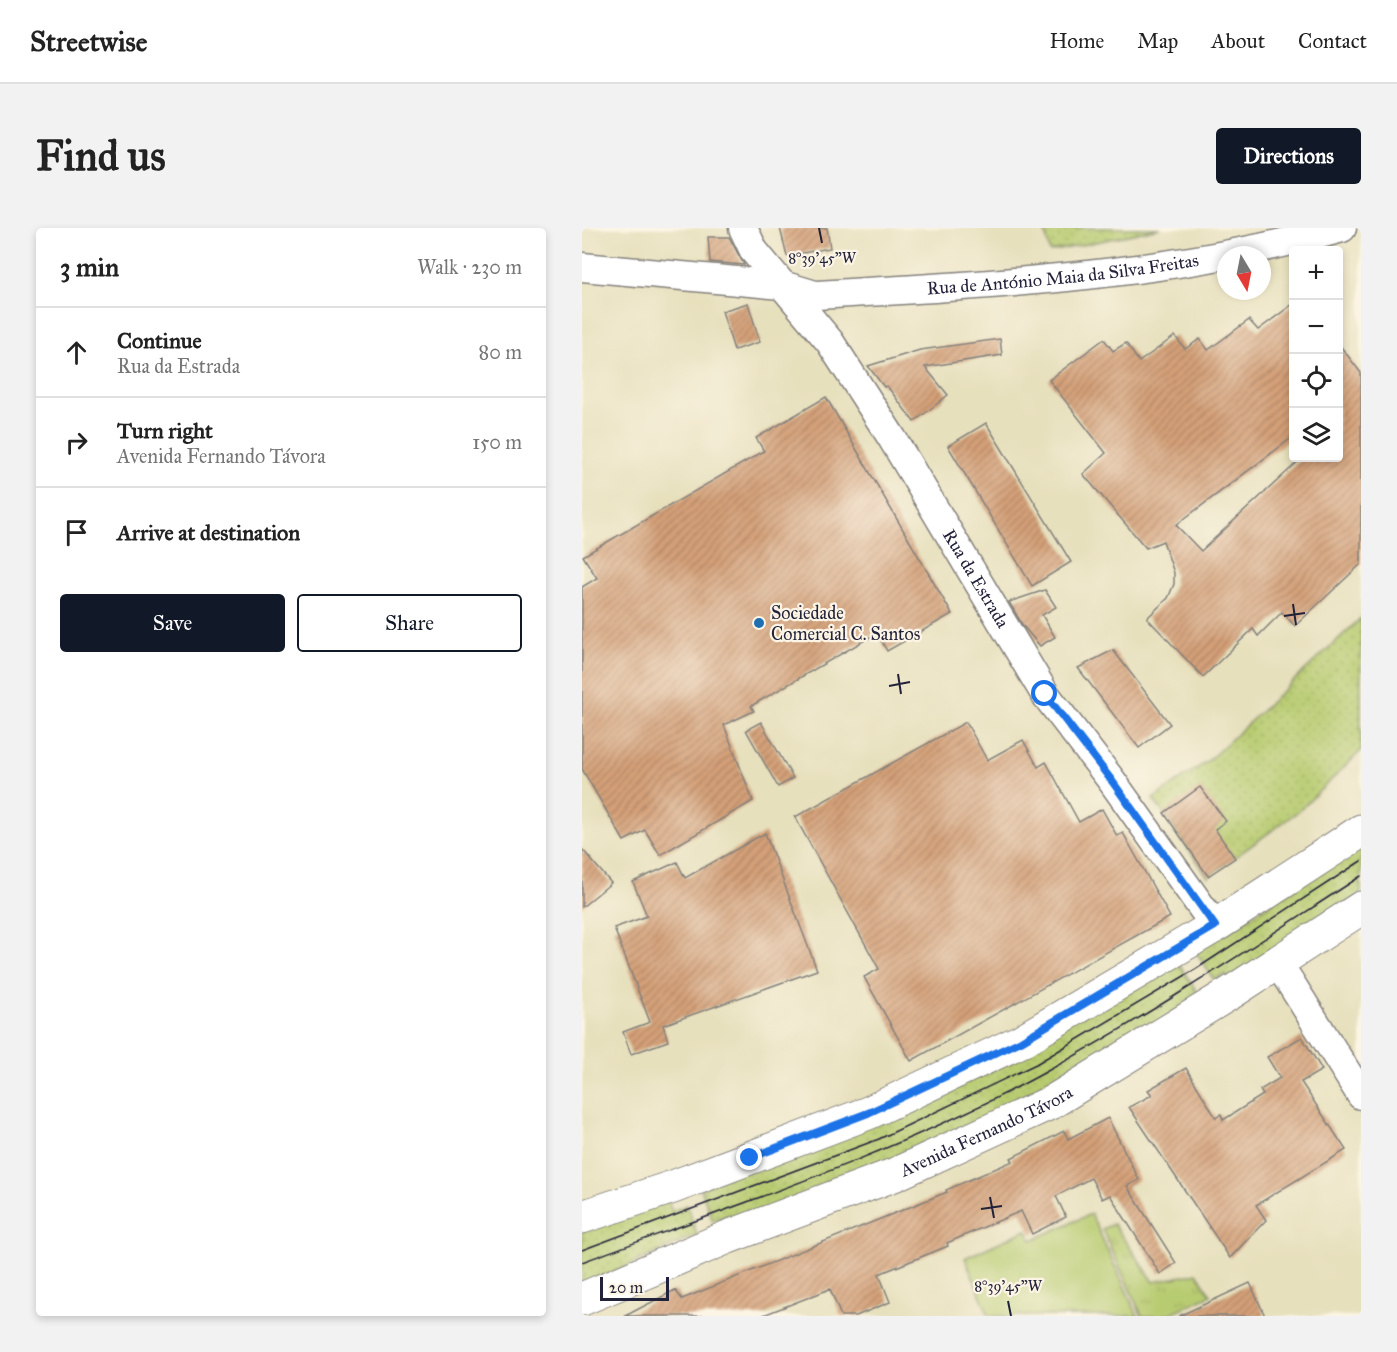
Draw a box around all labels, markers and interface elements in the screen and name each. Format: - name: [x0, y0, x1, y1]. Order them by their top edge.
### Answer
- text: Streetwise: [30, 24, 147, 59]
- text: Home: [1049, 28, 1104, 54]
- text: Map: [1137, 28, 1178, 54]
- text: About: [1211, 28, 1265, 54]
- text: Contact: [1298, 28, 1367, 54]
- button: Directions: [1216, 128, 1361, 184]
- text: Find us: [36, 130, 166, 182]
- north arrow: [1217, 246, 1271, 300]
- map controls: [1289, 246, 1343, 462]
- button: +: [1289, 246, 1343, 300]
- text: 8°39'45"W: [788, 249, 857, 267]
- street label: Rua de António Maia da Silva Freitas: [926, 249, 1200, 299]
- text: 3 min: [60, 251, 119, 283]
- text: Walk · 230 m: [417, 255, 522, 279]
- button: −: [1289, 300, 1343, 354]
- text: Continue: [117, 327, 202, 354]
- icon: ahead: [60, 336, 93, 369]
- text: 80 m: [479, 340, 522, 364]
- text: Rua da Estrada: [117, 354, 240, 378]
- button: locate: [1289, 354, 1343, 408]
- button: layers: [1289, 408, 1343, 462]
- text: Turn right: [117, 417, 213, 444]
- icon: right: [60, 426, 93, 459]
- text: 150 m: [472, 430, 522, 454]
- text: Avenida Fernando Távora: [117, 444, 326, 468]
- icon: arrive: [60, 516, 93, 549]
- text: Arrive at destination: [117, 519, 300, 546]
- street label: Rua da Estrada: [938, 525, 1014, 632]
- button: Save: [60, 594, 285, 652]
- button: Share: [297, 594, 522, 652]
- place label: Sociedade Comercial C. Santos: [771, 602, 920, 645]
- marker: Sociedade Comercial C. Santos: [752, 616, 766, 630]
- route start: [1031, 680, 1057, 706]
- street label: Avenida Fernando Távora: [896, 1081, 1077, 1182]
- route end: [736, 1144, 762, 1170]
- scale bar: [600, 1274, 669, 1302]
- text: 8°39'45"W: [974, 1277, 1043, 1295]
- text: 20 m: [609, 1278, 643, 1297]

